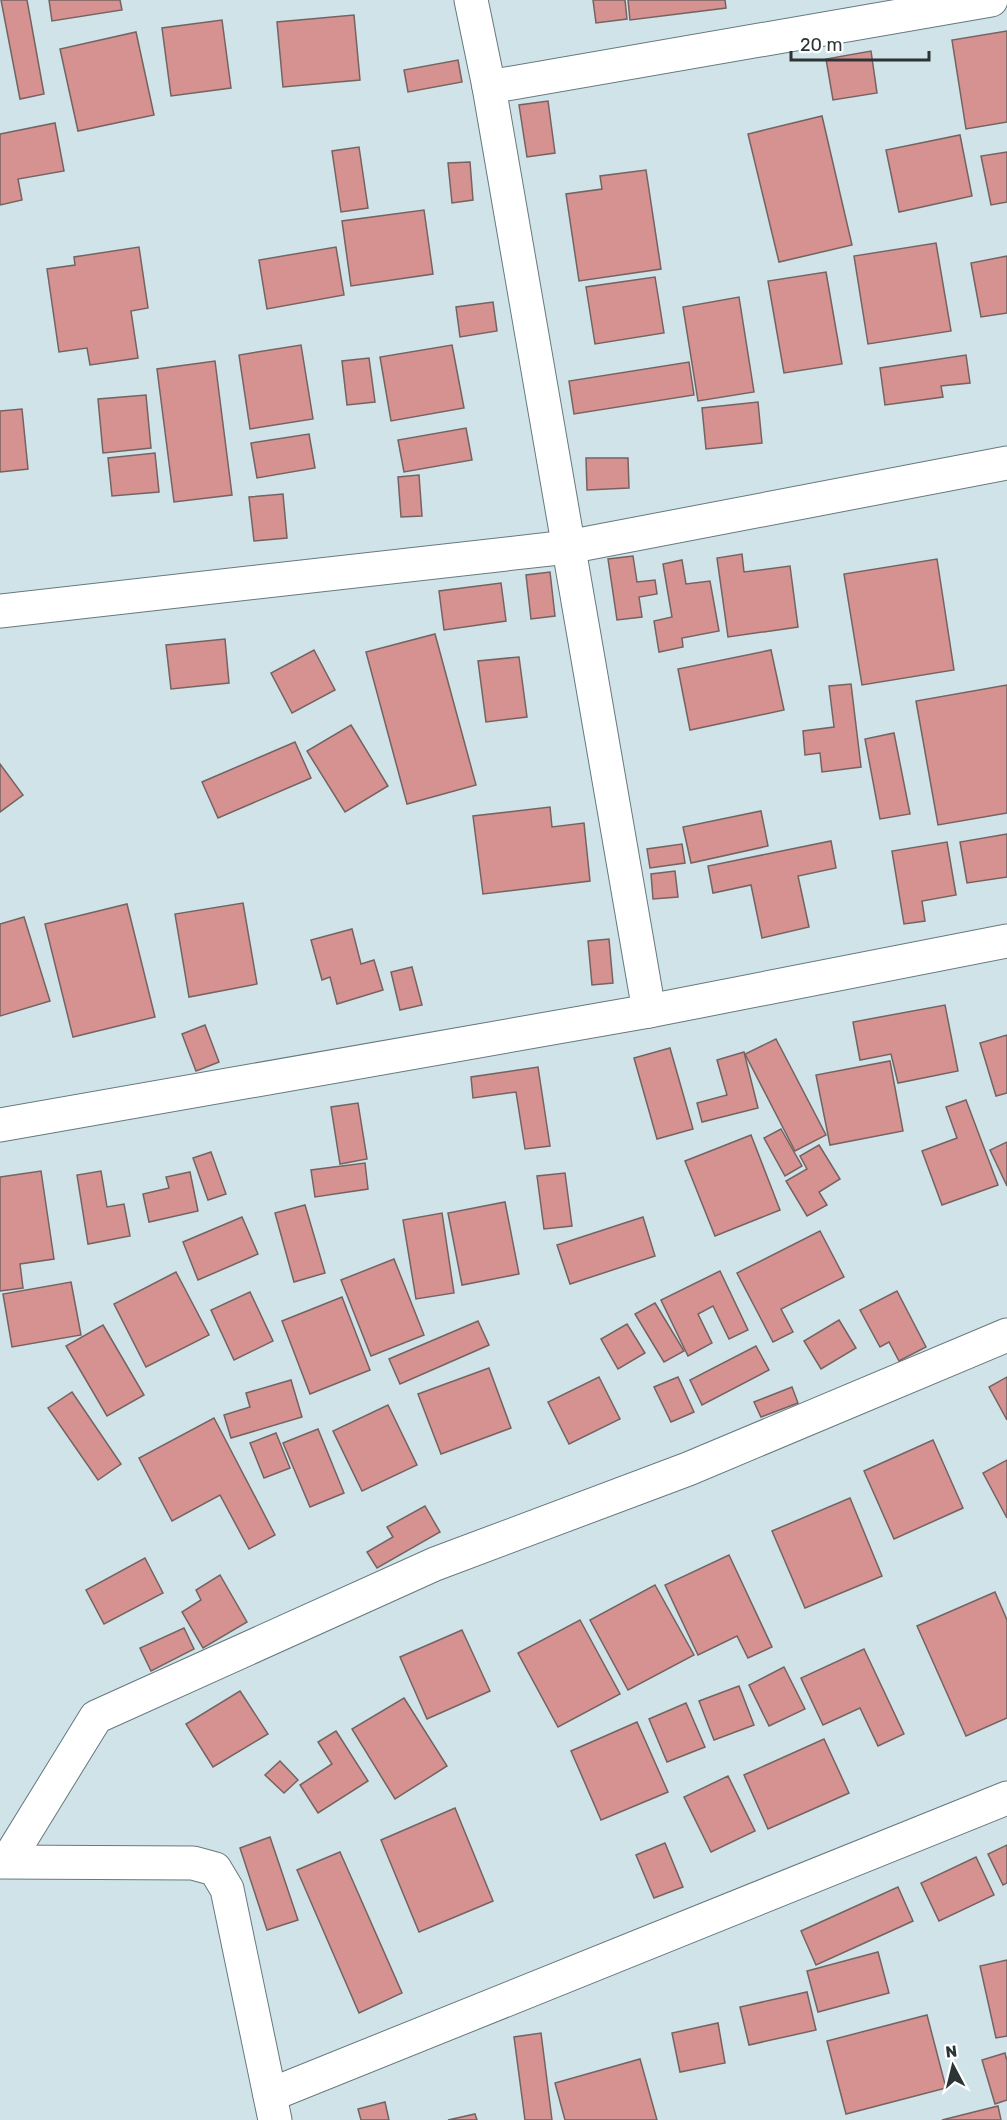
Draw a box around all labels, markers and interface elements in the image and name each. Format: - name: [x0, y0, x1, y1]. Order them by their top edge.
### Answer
- scale bar: [791, 24, 929, 62]
- text: 20 m: [800, 34, 842, 56]
- north arrow: [923, 2036, 983, 2096]
- text: N: [944, 2041, 958, 2062]

